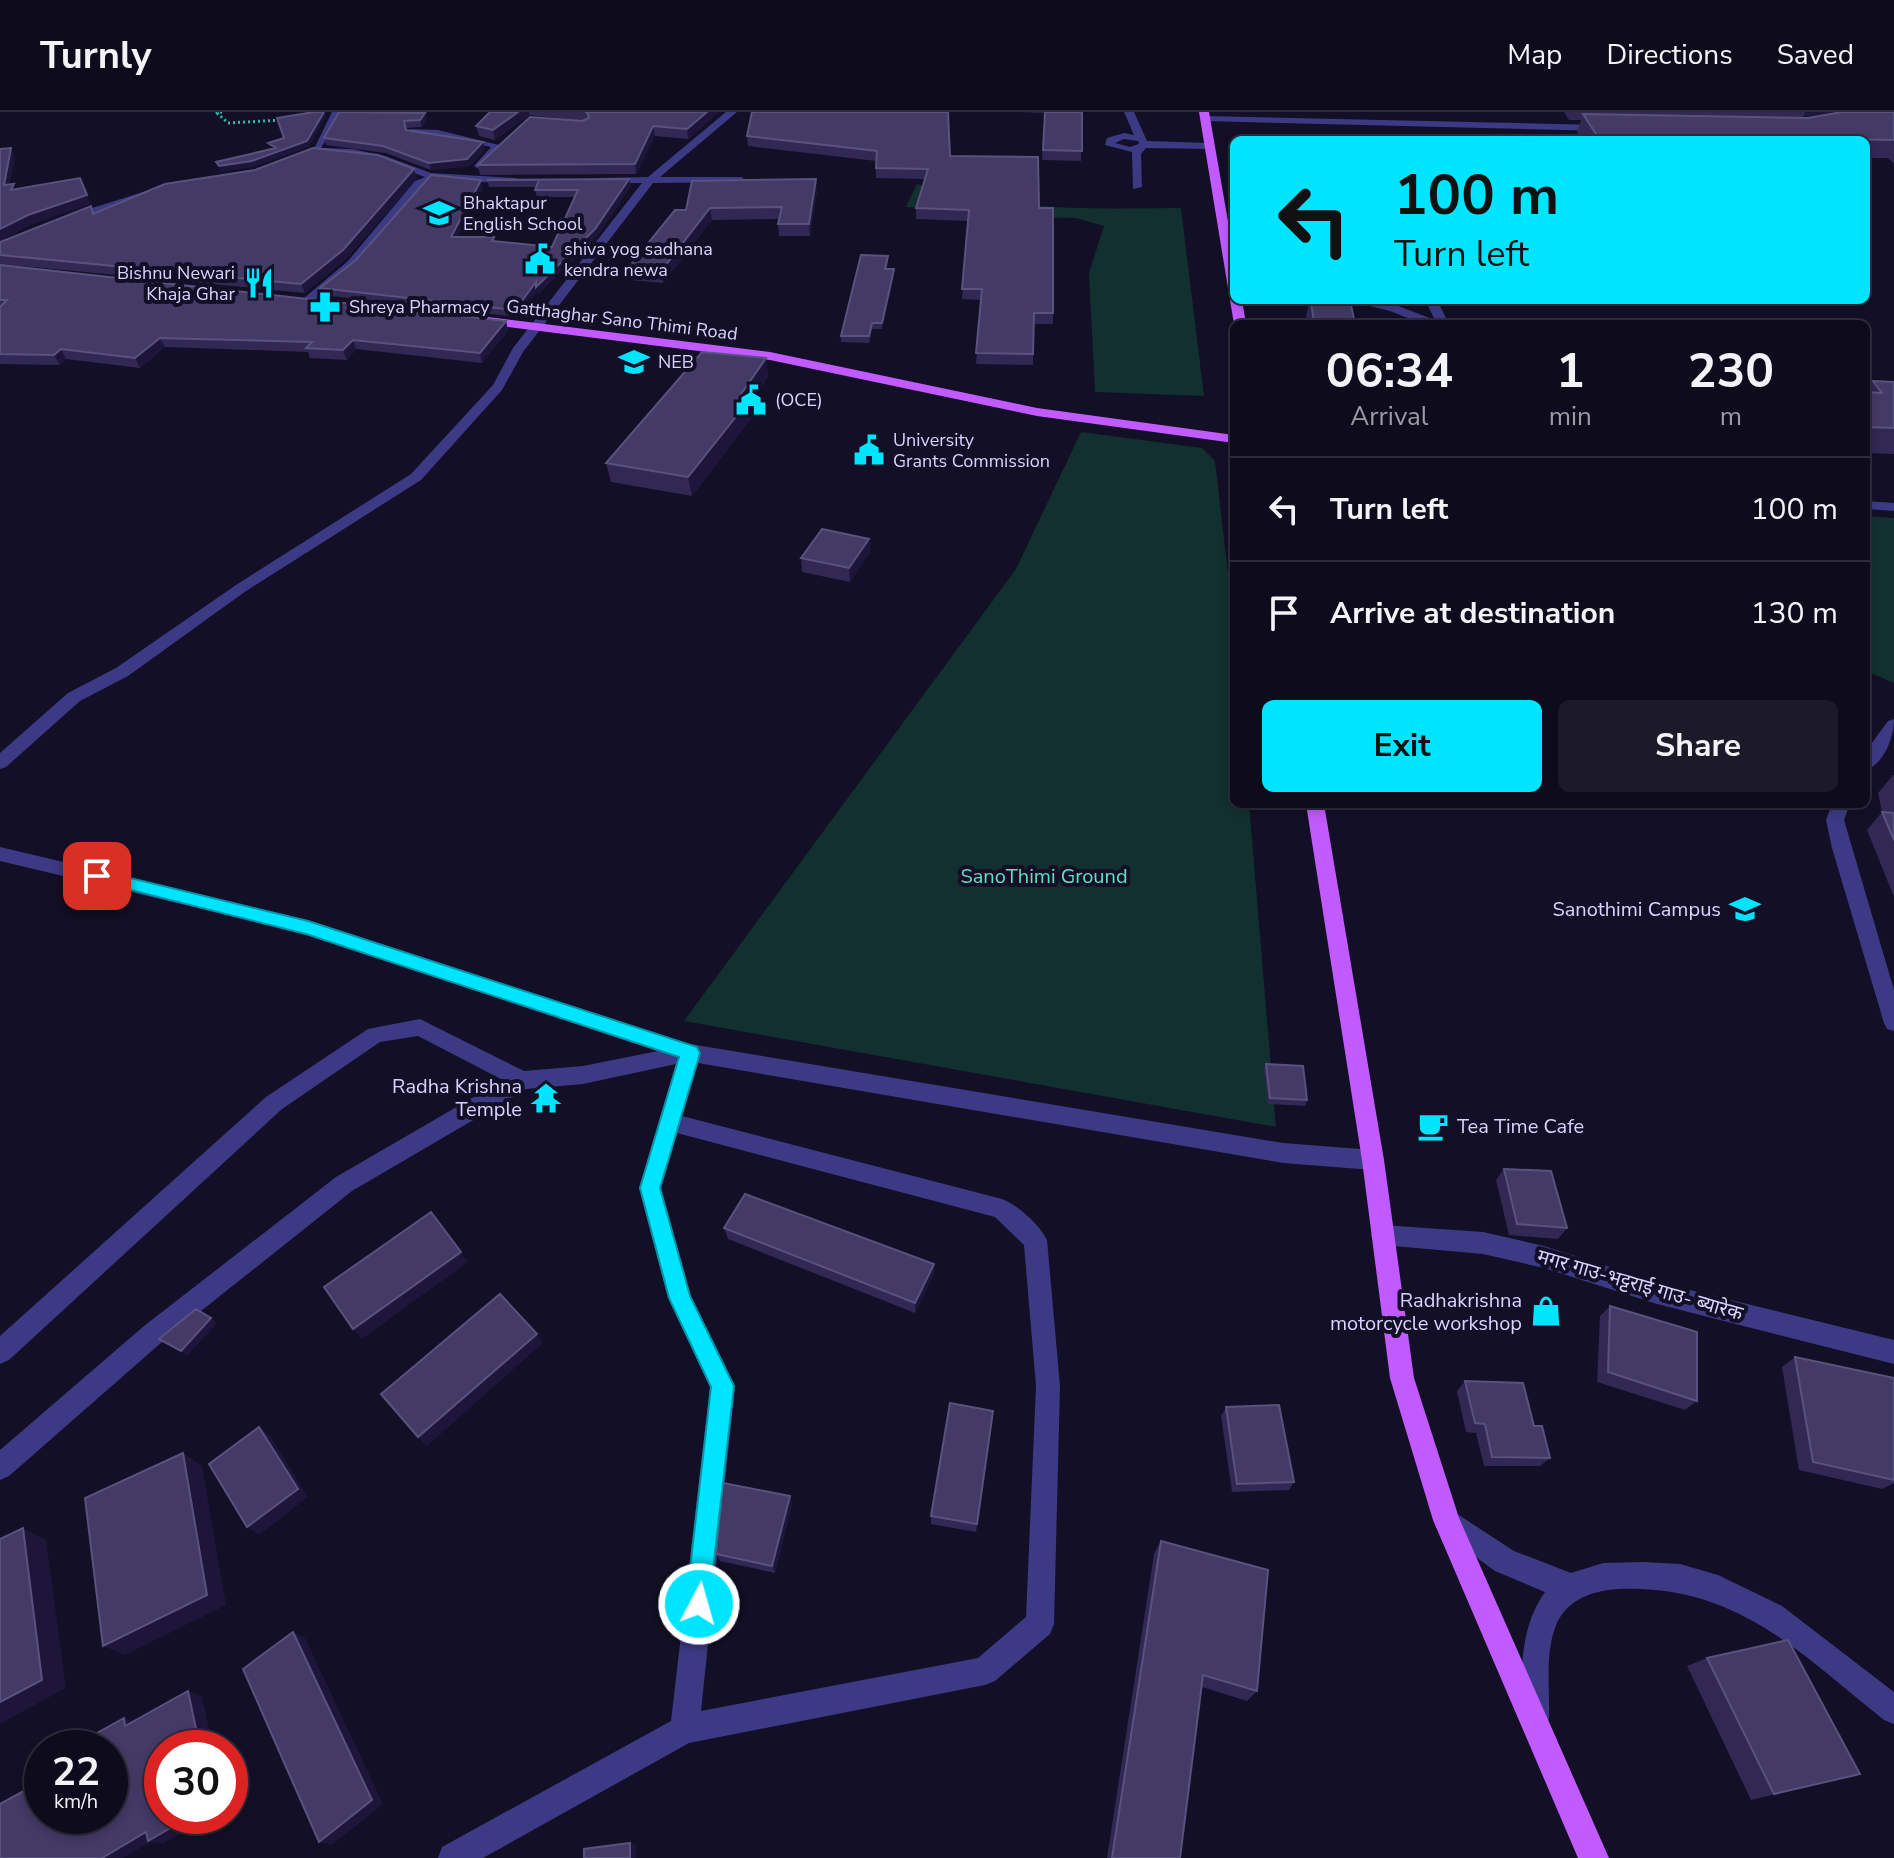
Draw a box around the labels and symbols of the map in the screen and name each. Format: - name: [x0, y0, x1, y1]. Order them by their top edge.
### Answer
- place label: Bhaktapur English School: [463, 191, 583, 236]
- school or university icon: Bhaktapur English School: [422, 196, 456, 230]
- place label: shiva yog sadhana kendra newa: [564, 237, 713, 282]
- public building icon: shiva yog sadhana kendra newa: [523, 242, 557, 276]
- place label: Bishnu Newari Khaja Ghar: [117, 261, 236, 306]
- restaurant icon: Bishnu Newari Khaja Ghar: [242, 266, 276, 300]
- pharmacy icon: Shreya Pharmacy: [308, 290, 342, 324]
- street label: Gatthaghar Sano Thimi Road: [505, 294, 739, 346]
- place label: Shreya Pharmacy: [349, 295, 490, 319]
- school or university icon: NEB: [617, 345, 651, 379]
- place label: NEB: [658, 350, 694, 374]
- public building icon: (OCE): [734, 383, 768, 417]
- place label: (OCE): [775, 388, 823, 412]
- place label: University Grants Commission: [893, 428, 1050, 473]
- public building icon: University Grants Commission: [852, 433, 886, 467]
- pin: [63, 842, 131, 910]
- park label: SanoThimi Ground: [960, 863, 1128, 890]
- school or university icon: Sanothimi Campus: [1728, 892, 1762, 926]
- place label: Sanothimi Campus: [1552, 896, 1721, 923]
- place label: Radha Krishna Temple: [392, 1073, 522, 1123]
- temple icon: Radha Krishna Temple: [529, 1081, 563, 1115]
- cafe icon: Tea Time Cafe: [1416, 1109, 1450, 1143]
- place label: Tea Time Cafe: [1457, 1113, 1584, 1140]
- street label: मगर गाउ-भट्टराई गाउ- ब्यारेक: [1534, 1243, 1747, 1327]
- place label: Radhakrishna motorcycle workshop: [1330, 1287, 1522, 1337]
- shop icon: Radhakrishna motorcycle workshop: [1529, 1294, 1563, 1328]
- position arrow: [657, 1562, 741, 1646]
- speed limit sign: 30: [144, 1730, 248, 1834]

